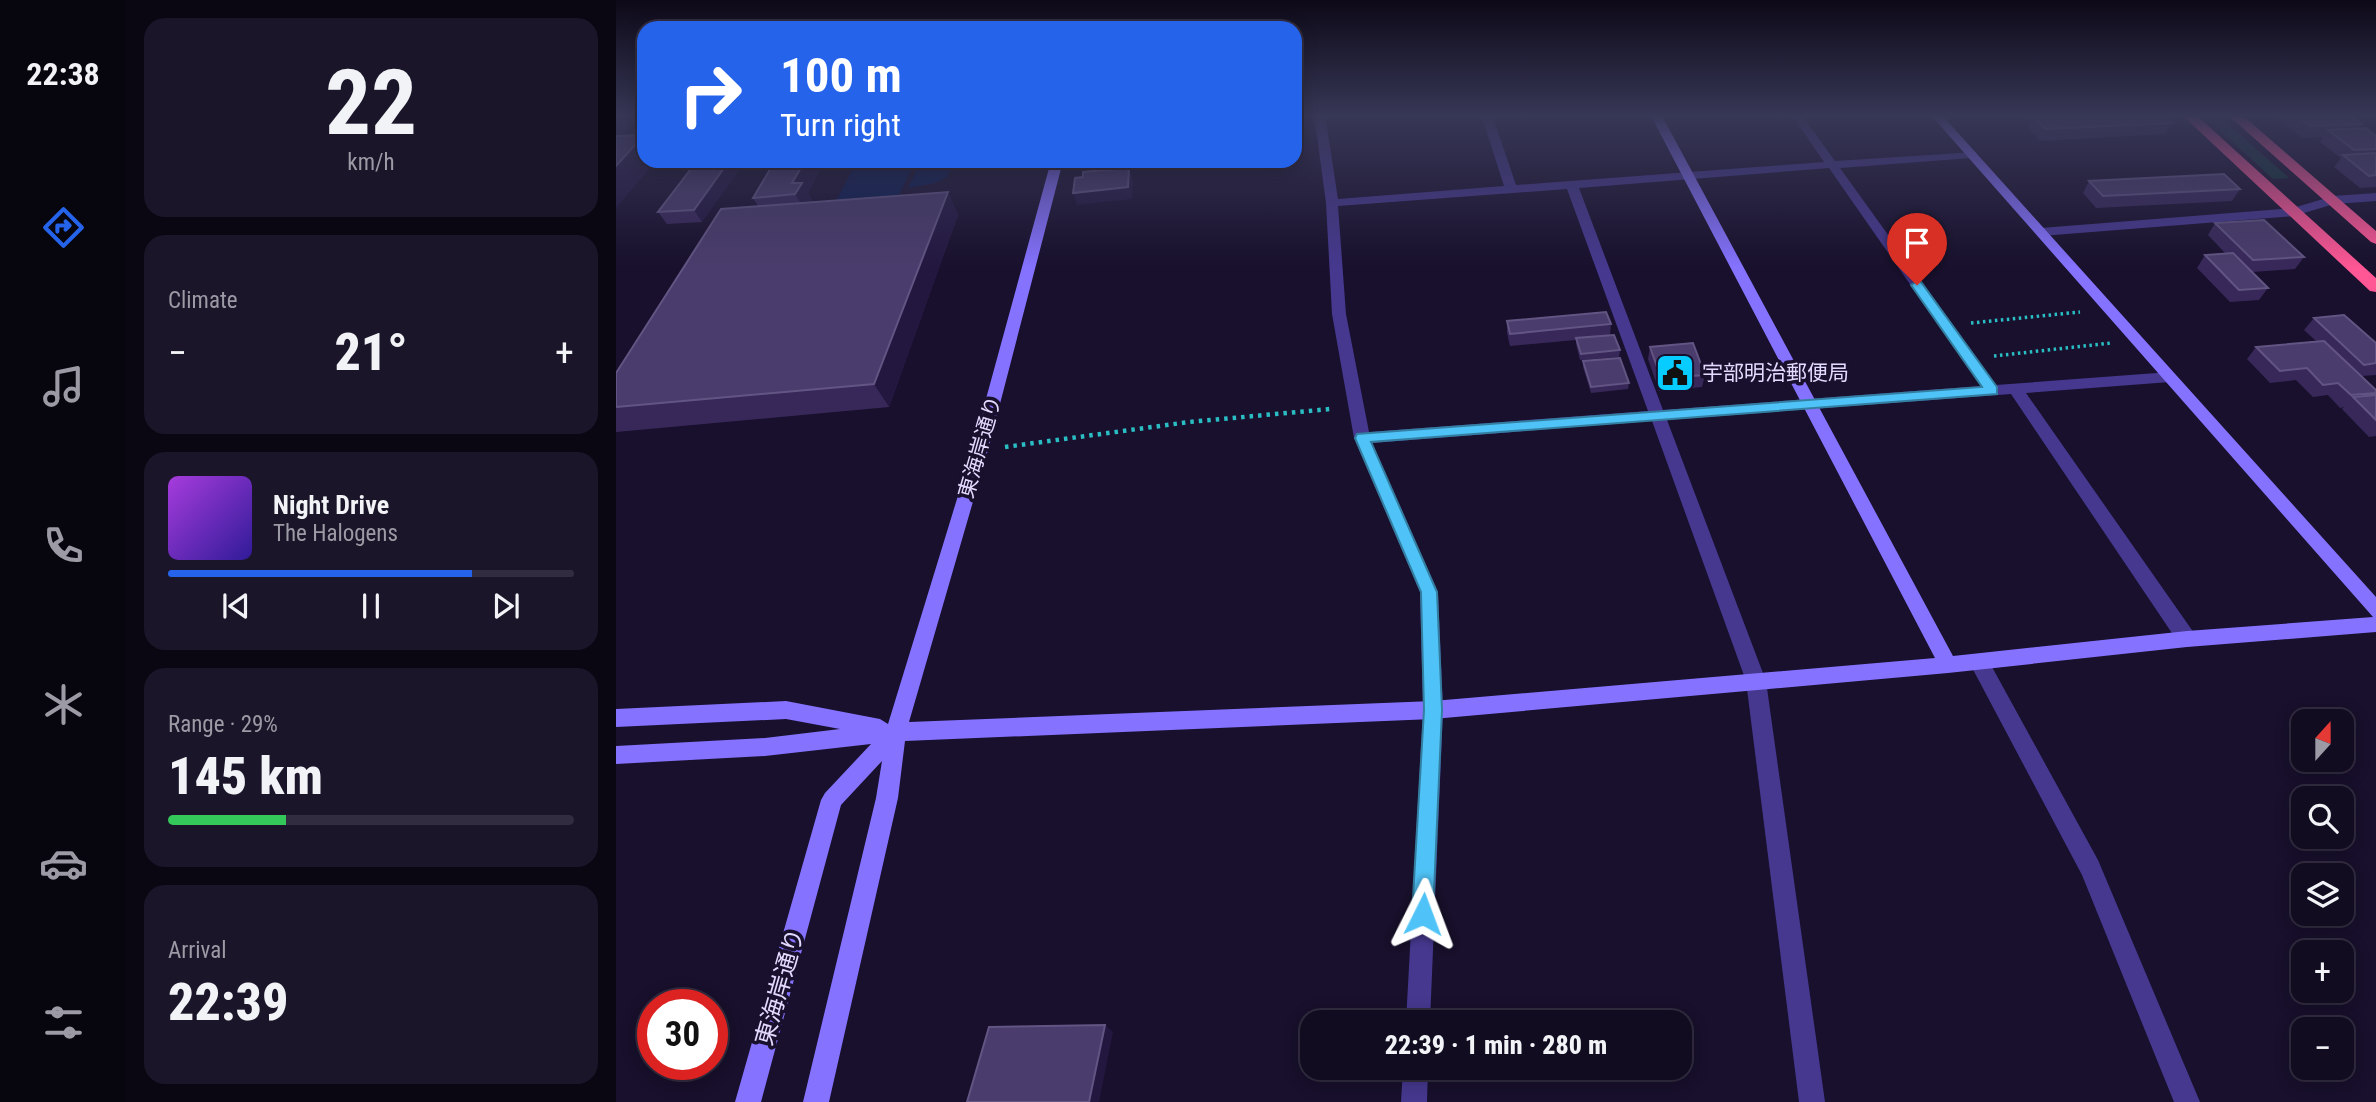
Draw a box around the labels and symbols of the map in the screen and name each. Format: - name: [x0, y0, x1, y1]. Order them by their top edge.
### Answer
- pin: [1887, 213, 1947, 285]
- public building icon: 宇部明治郵便局: [1654, 352, 1696, 394]
- place label: 宇部明治郵便局: [1702, 361, 1849, 385]
- street label: 東海岸通り: [954, 393, 1006, 501]
- north arrow: [2291, 709, 2354, 772]
- position arrow: [1386, 877, 1460, 951]
- street label: 東海岸通り: [750, 925, 810, 1049]
- speed limit sign: 30: [637, 989, 728, 1080]

